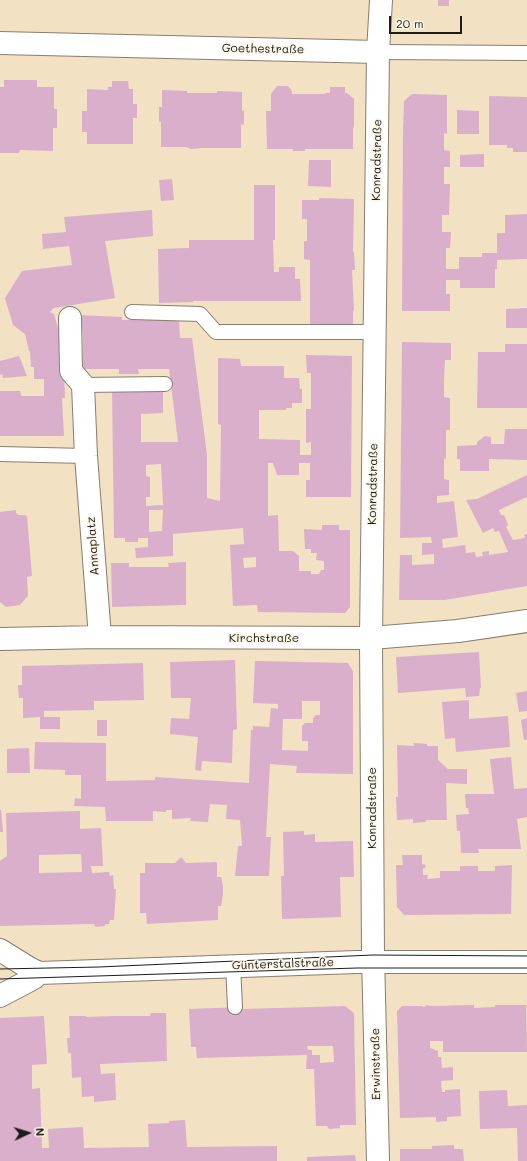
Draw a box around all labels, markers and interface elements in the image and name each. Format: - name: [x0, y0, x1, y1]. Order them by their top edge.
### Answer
- scale bar: [391, 8, 464, 34]
- text: 20 m: [396, 15, 424, 31]
- street label: Goethestraße: [222, 41, 304, 57]
- street label: Konradstraße: [369, 119, 385, 201]
- street label: Konradstraße: [365, 443, 381, 525]
- street label: Annaplatz: [84, 516, 102, 576]
- street label: Kirchstraße: [229, 631, 299, 645]
- street label: Konradstraße: [365, 767, 379, 849]
- street label: Günterstalstraße: [232, 955, 334, 973]
- street label: Erwinstraße: [368, 1028, 384, 1100]
- north arrow: [8, 1113, 48, 1153]
- text: N: [33, 1127, 48, 1137]

